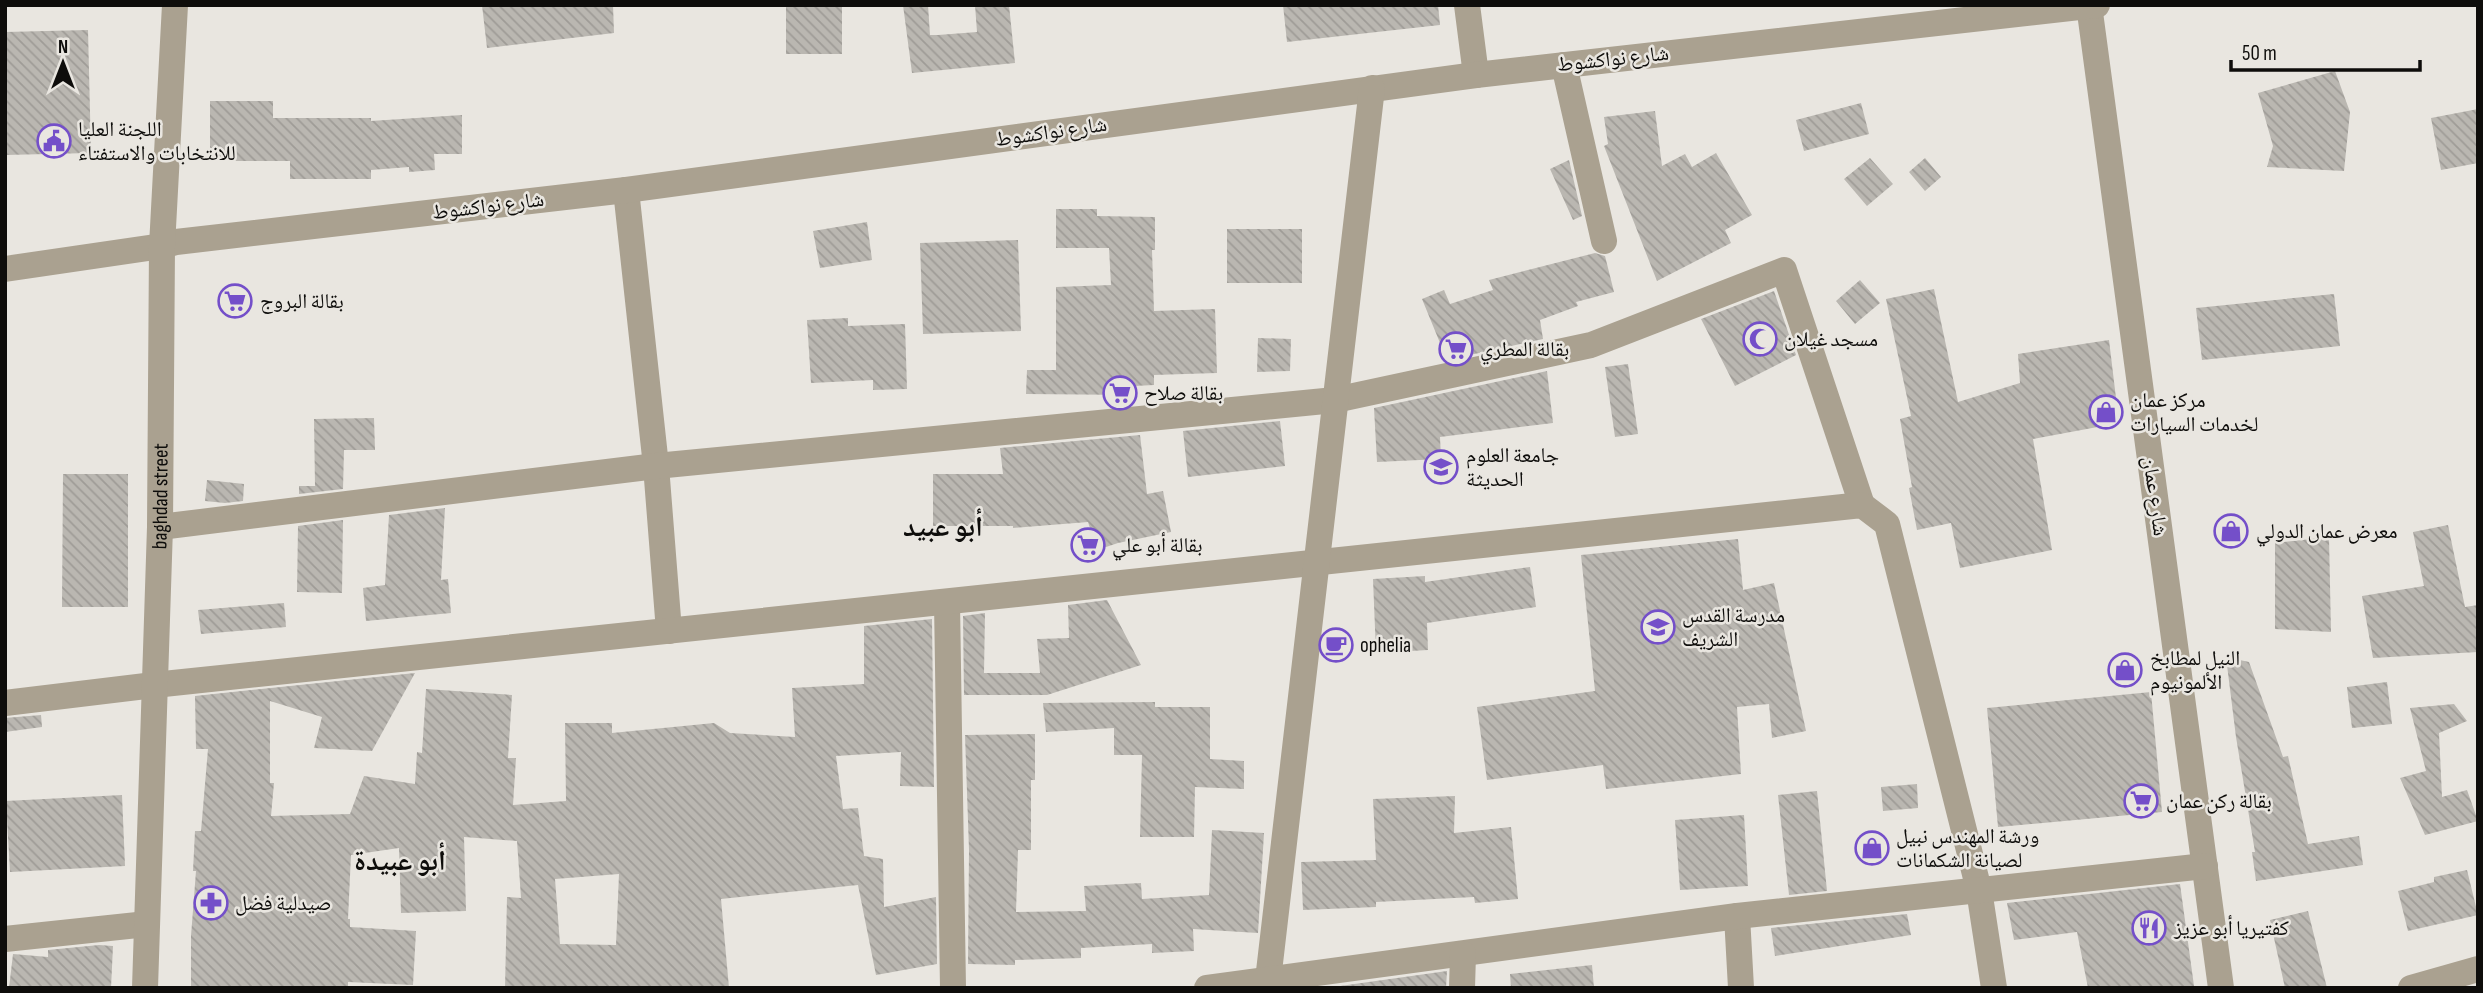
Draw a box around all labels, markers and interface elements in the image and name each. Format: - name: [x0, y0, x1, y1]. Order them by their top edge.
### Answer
- north arrow: [28, 28, 98, 98]
- scale bar: [2231, 28, 2420, 72]
- text: N: [58, 36, 68, 59]
- street label: شارع نواكشوط: [1556, 41, 1670, 77]
- text: 50 m: [2242, 41, 2277, 66]
- street label: شارع نواكشوط: [994, 112, 1108, 152]
- place label: اللجنة العليا للانتخابات والاستفتاء: [78, 117, 236, 166]
- public building icon: اللجنة العليا للانتخابات والاستفتاء: [35, 122, 73, 160]
- street label: شارع نواكشوط: [431, 187, 545, 225]
- supermarket icon: بقالة البروج: [216, 282, 254, 320]
- place label: بقالة البروج: [260, 289, 344, 314]
- mosque icon: مسجد غيلان: [1741, 320, 1779, 358]
- place label: مسجد غيلان: [1784, 327, 1878, 352]
- supermarket icon: بقالة المطري: [1437, 330, 1475, 368]
- place label: بقالة المطري: [1480, 337, 1569, 365]
- supermarket icon: بقالة صلاح: [1101, 374, 1139, 412]
- place label: بقالة صلاح: [1144, 381, 1223, 406]
- place label: مركز عمان لخدمات السيارات: [2130, 388, 2258, 437]
- shop icon: مركز عمان لخدمات السيارات: [2087, 393, 2125, 431]
- street label: baghdad street: [147, 443, 173, 550]
- place label: جامعة العلوم الحديثة: [1466, 443, 1559, 492]
- school or university icon: جامعة العلوم الحديثة: [1422, 448, 1460, 486]
- street label: شارع عمان: [2137, 455, 2173, 537]
- district label: أبو عبيد: [903, 508, 983, 544]
- shop icon: معرض عمان الدولي: [2212, 512, 2250, 550]
- place label: معرض عمان الدولي: [2256, 519, 2397, 547]
- supermarket icon: بقالة أبو علي: [1069, 526, 1107, 564]
- place label: بقالة أبو علي: [1112, 532, 1203, 561]
- place label: مدرسة القدس الشريف: [1682, 603, 1785, 652]
- school or university icon: مدرسة القدس الشريف: [1639, 608, 1677, 646]
- cafe icon: ophelia: [1317, 626, 1355, 664]
- place label: ophelia: [1360, 633, 1411, 658]
- place label: النيل لمطابخ الألمونيوم: [2150, 646, 2240, 696]
- shop icon: النيل لمطابخ الألمونيوم: [2106, 651, 2144, 689]
- supermarket icon: بقالة ركن عمان: [2122, 782, 2160, 820]
- place label: بقالة ركن عمان: [2166, 789, 2272, 814]
- place label: ورشة المهندس نبيل لصيانة الشكمانات: [1896, 824, 2039, 873]
- shop icon: ورشة المهندس نبيل لصيانة الشكمانات: [1853, 829, 1891, 867]
- district label: أبو عبيدة: [354, 842, 446, 878]
- pharmacy icon: صيدلية فضل: [192, 884, 230, 922]
- place label: صيدلية فضل: [235, 891, 331, 916]
- restaurant icon: كفتيريا أبو عزيز: [2130, 909, 2168, 947]
- place label: كفتيريا أبو عزيز: [2173, 915, 2289, 941]

